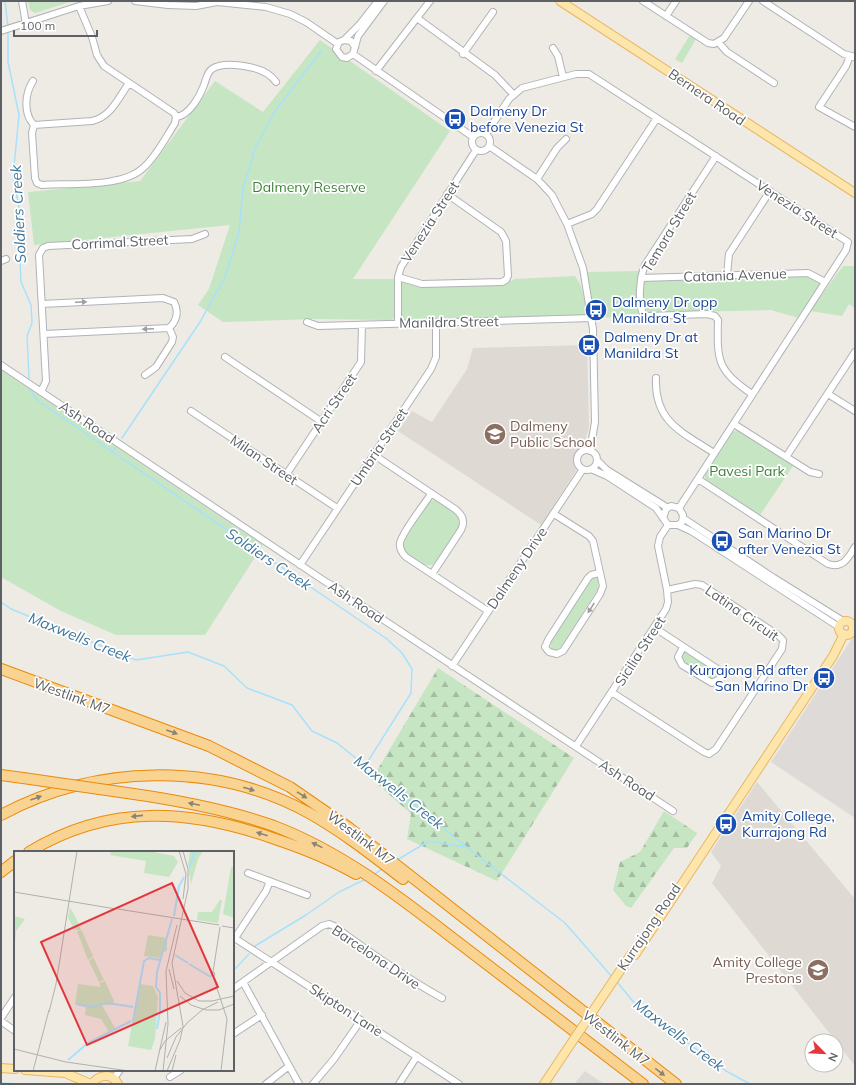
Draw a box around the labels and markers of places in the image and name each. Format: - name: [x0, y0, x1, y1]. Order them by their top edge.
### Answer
- place label: Dalmeny Dr before Venezia St: [470, 102, 584, 136]
- bus stop icon: Dalmeny Dr before Venezia St: [442, 106, 468, 132]
- place label: Dalmeny Dr opp Manildra St: [612, 293, 717, 327]
- bus stop icon: Dalmeny Dr opp Manildra St: [583, 297, 609, 323]
- place label: Dalmeny Dr at Manildra St: [604, 328, 698, 362]
- bus stop icon: Dalmeny Dr at Manildra St: [576, 332, 602, 358]
- place label: Dalmeny Public School: [510, 417, 596, 451]
- school or university icon: Dalmeny Public School: [482, 421, 508, 447]
- place label: San Marino Dr after Venezia St: [738, 524, 841, 558]
- bus stop icon: San Marino Dr after Venezia St: [709, 528, 735, 554]
- place label: Kurrajong Rd after San Marino Dr: [689, 661, 809, 695]
- bus stop icon: Kurrajong Rd after San Marino Dr: [811, 665, 837, 691]
- place label: Amity College, Kurrajong Rd: [742, 807, 835, 841]
- bus stop icon: Amity College, Kurrajong Rd: [713, 811, 739, 837]
- place label: Amity College Prestons: [713, 953, 802, 987]
- school or university icon: Amity College Prestons: [805, 957, 831, 983]

